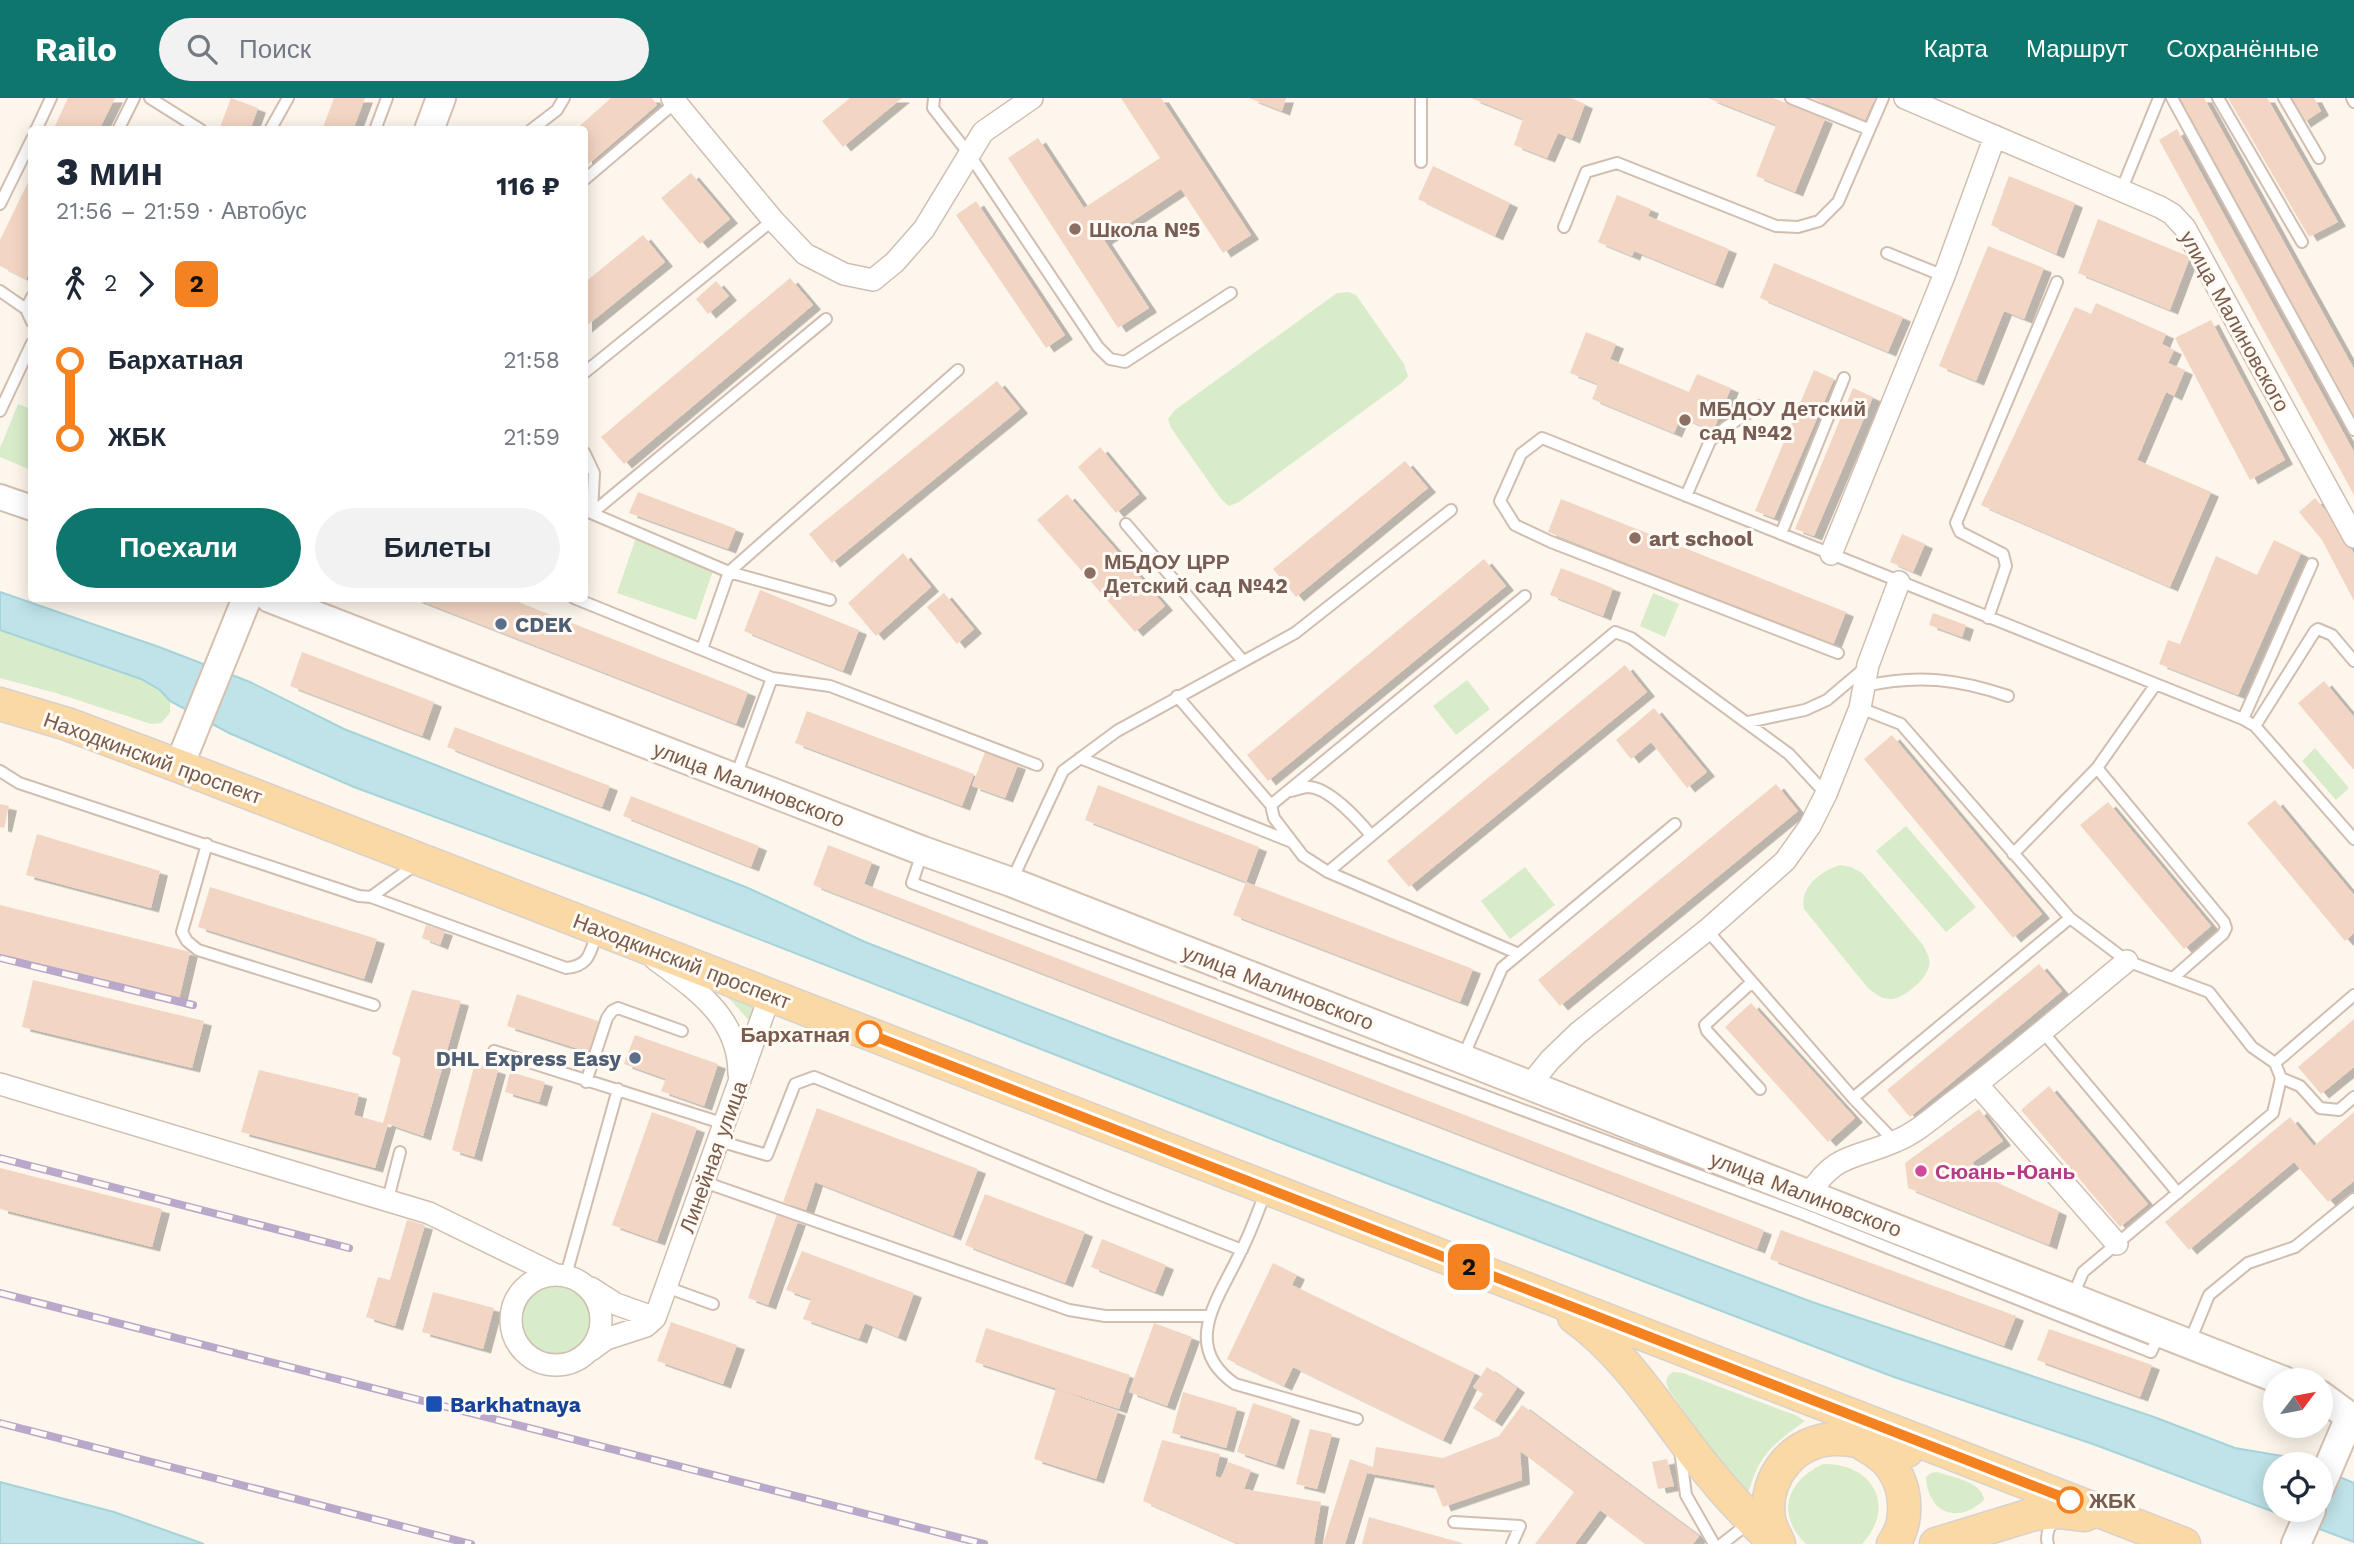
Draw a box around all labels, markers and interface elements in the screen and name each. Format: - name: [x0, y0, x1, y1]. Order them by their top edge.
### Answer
- search box: [159, 18, 649, 81]
- text: Railo: [35, 30, 117, 69]
- icon: search: [183, 30, 221, 68]
- text: Поиск: [239, 34, 311, 64]
- text: Карта: [1924, 35, 1988, 63]
- text: Маршрут: [2026, 35, 2128, 63]
- text: Сохранённые: [2166, 35, 2319, 63]
- text: 3 мин: [56, 150, 163, 194]
- text: 116 ₽: [496, 171, 560, 201]
- text: 21:56 – 21:59 · Автобус: [56, 198, 307, 225]
- place label: Школа №5: [1089, 217, 1200, 242]
- marker: Школа №5: [1067, 221, 1083, 237]
- street label: улица Малиновского: [2175, 226, 2295, 416]
- icon: walk: [56, 265, 94, 303]
- icon: forward: [127, 265, 165, 303]
- text: 2: [104, 270, 117, 297]
- text: 2: [189, 270, 204, 298]
- text: Бархатная: [108, 345, 244, 375]
- text: 21:58: [503, 347, 560, 374]
- place label: МБДОУ Детский сад №42: [1699, 396, 1866, 445]
- marker: МБДОУ Детский сад №42: [1677, 412, 1693, 428]
- text: ЖБК: [108, 422, 166, 452]
- text: 21:59: [503, 424, 560, 451]
- button: Поехали: [56, 508, 301, 588]
- button: Билеты: [315, 508, 560, 588]
- place label: art school: [1649, 526, 1753, 551]
- marker: art school: [1627, 530, 1643, 546]
- place label: МБДОУ ЦРР Детский сад №42: [1104, 549, 1288, 598]
- marker: МБДОУ ЦРР Детский сад №42: [1082, 565, 1098, 581]
- place label: CDEK: [515, 612, 573, 637]
- marker: CDEK: [493, 616, 509, 632]
- street label: Находкинский проспект: [40, 707, 266, 809]
- street label: улица Малиновского: [650, 736, 848, 832]
- street label: Находкинский проспект: [570, 908, 795, 1014]
- street label: улица Малиновского: [1179, 939, 1377, 1035]
- marker: Бархатная: [856, 1021, 882, 1047]
- place label: Бархатная: [740, 1022, 850, 1047]
- place label: DHL Express Easy: [436, 1046, 621, 1071]
- marker: DHL Express Easy: [627, 1050, 643, 1066]
- street label: Линейная улица: [674, 1077, 752, 1236]
- street label: улица Малиновского: [1707, 1146, 1905, 1242]
- place label: Сюань-Юань: [1935, 1159, 2075, 1184]
- marker: Сюань-Юань: [1913, 1163, 1929, 1179]
- line badge: 2: [1446, 1244, 1492, 1290]
- text: 2: [1462, 1253, 1476, 1281]
- north arrow: [2263, 1368, 2333, 1438]
- map controls: [2263, 1368, 2333, 1522]
- place label: Barkhatnaya: [450, 1392, 582, 1417]
- marker: Barkhatnaya: [424, 1394, 444, 1414]
- button: locate: [2263, 1452, 2333, 1522]
- marker: ЖБК: [2057, 1487, 2083, 1513]
- place label: ЖБК: [2088, 1488, 2136, 1513]

